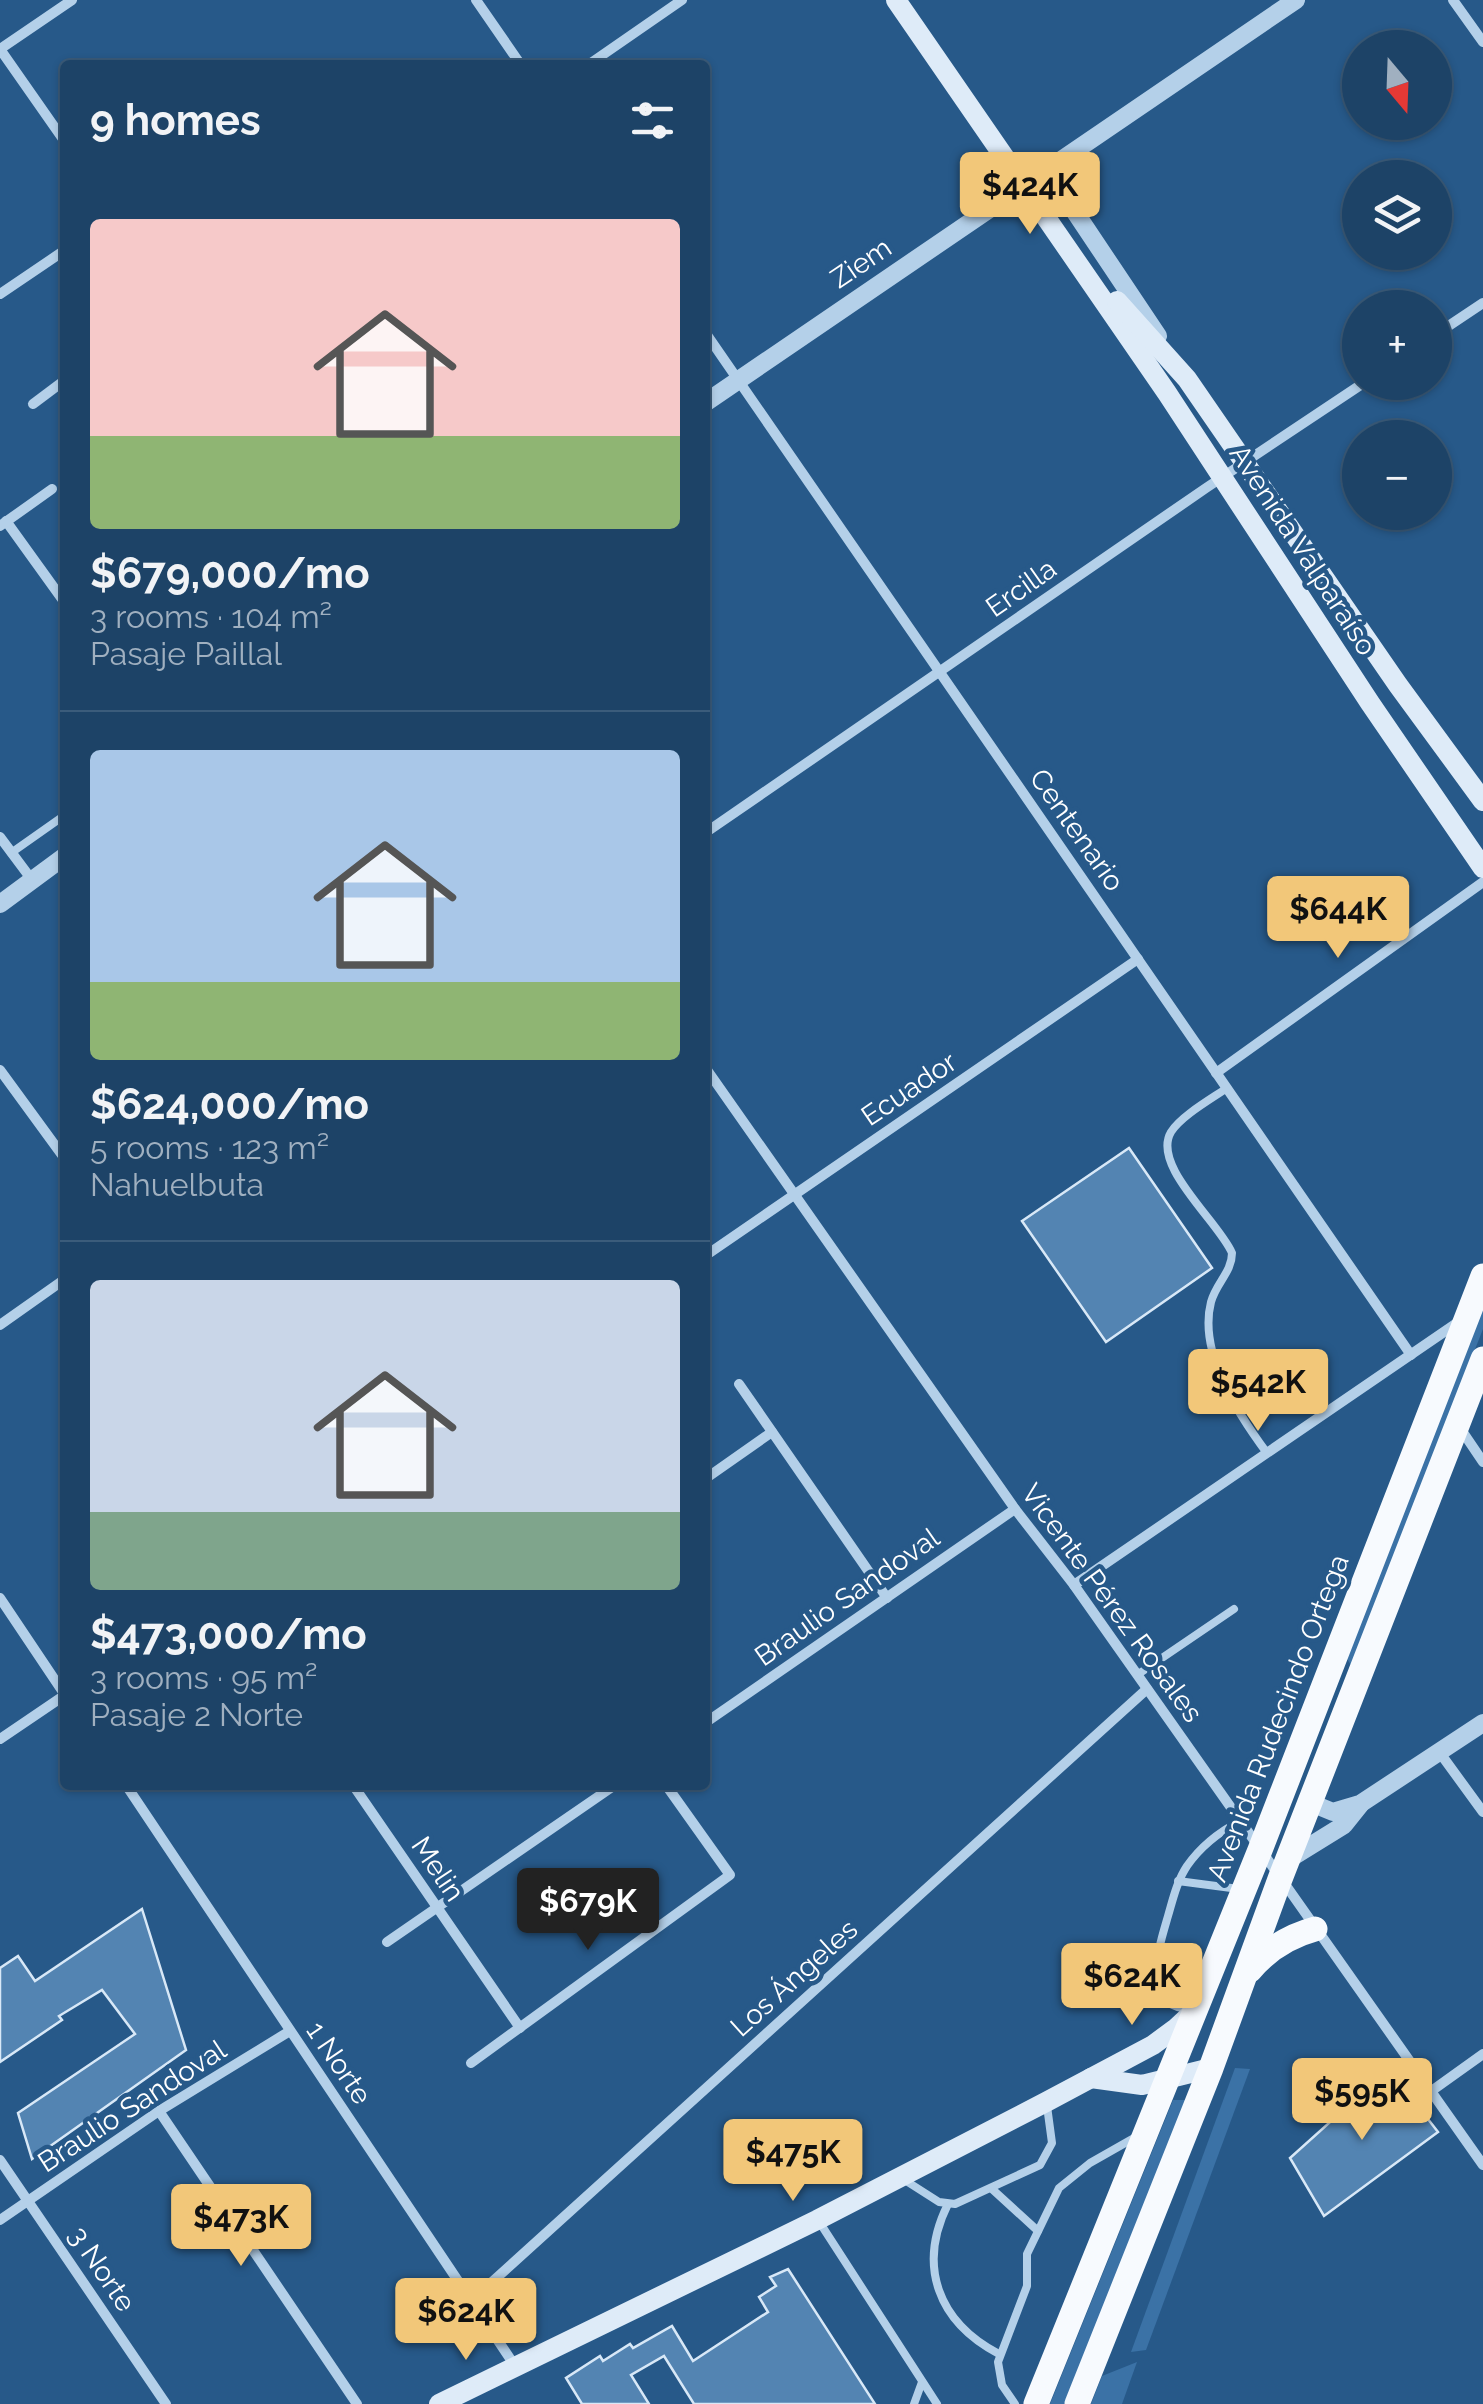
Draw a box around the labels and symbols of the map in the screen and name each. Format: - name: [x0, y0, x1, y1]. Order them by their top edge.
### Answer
- north arrow: [1342, 30, 1452, 140]
- pin: $424K: [960, 152, 1100, 237]
- street label: Ziem: [824, 231, 898, 295]
- street label: Avenida Valparaíso: [1223, 439, 1383, 661]
- street label: Ercilla: [979, 552, 1063, 624]
- street label: Centenario: [1023, 763, 1131, 897]
- pin: $644K: [1268, 876, 1408, 961]
- street label: Ecuador: [855, 1045, 963, 1133]
- pin: $542K: [1188, 1349, 1328, 1434]
- street label: Vicente Pérez Rosales: [1014, 1477, 1210, 1729]
- street label: Braulio Sandoval: [748, 1521, 946, 1673]
- street label: Avenida Rudecindo Ortega: [1200, 1550, 1356, 1886]
- street label: Melin: [405, 1830, 471, 1908]
- pin: $679K: [518, 1868, 658, 1953]
- street label: Los Ángeles: [724, 1913, 864, 2043]
- pin: $624K: [1062, 1943, 1202, 2028]
- street label: 1 Norte: [299, 2015, 379, 2111]
- street label: Braulio Sandoval: [32, 2033, 232, 2179]
- pin: $595K: [1292, 2058, 1432, 2143]
- pin: $475K: [723, 2119, 863, 2204]
- pin: $473K: [171, 2184, 311, 2269]
- street label: 3 Norte: [62, 2220, 142, 2318]
- pin: $624K: [396, 2278, 536, 2363]

